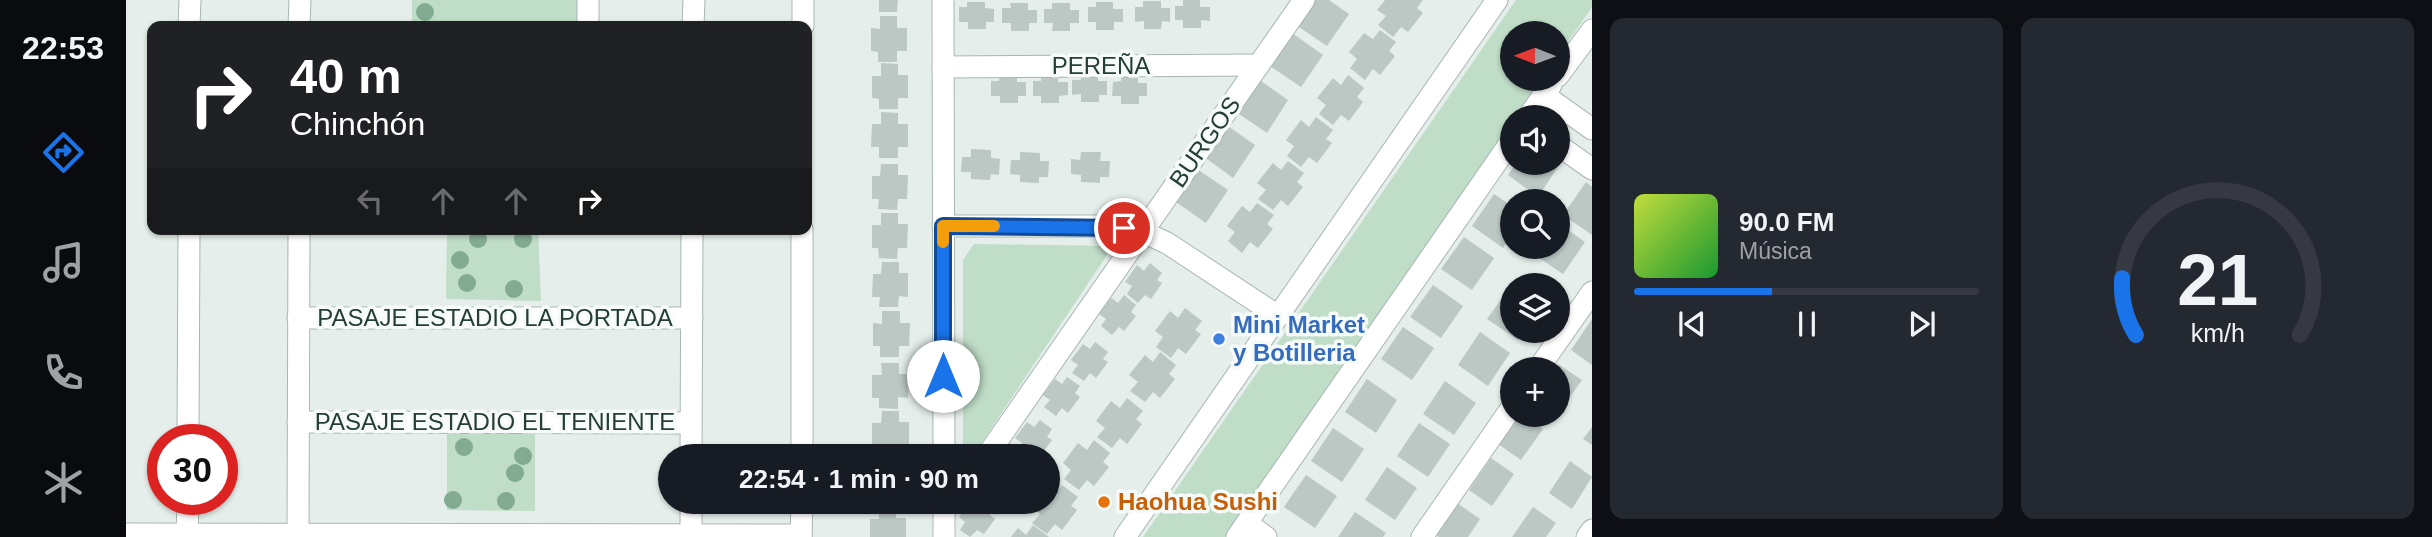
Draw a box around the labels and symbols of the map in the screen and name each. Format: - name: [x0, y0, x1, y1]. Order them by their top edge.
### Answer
- north arrow: [1500, 21, 1570, 91]
- street label: PEREÑA: [1052, 52, 1150, 79]
- street label: BURGOS: [1164, 91, 1245, 192]
- pin: [1094, 198, 1154, 258]
- street label: PASAJE ESTADIO LA PORTADA: [317, 304, 673, 331]
- place label: Mini Market y Botilleria: [1233, 311, 1365, 366]
- marker: Mini Market y Botilleria: [1211, 331, 1227, 347]
- position arrow: [906, 339, 980, 413]
- street label: PASAJE ESTADIO EL TENIENTE: [315, 408, 675, 435]
- speed limit sign: 30: [147, 424, 238, 515]
- place label: Haohua Sushi: [1118, 488, 1278, 515]
- marker: Haohua Sushi: [1096, 494, 1112, 510]

